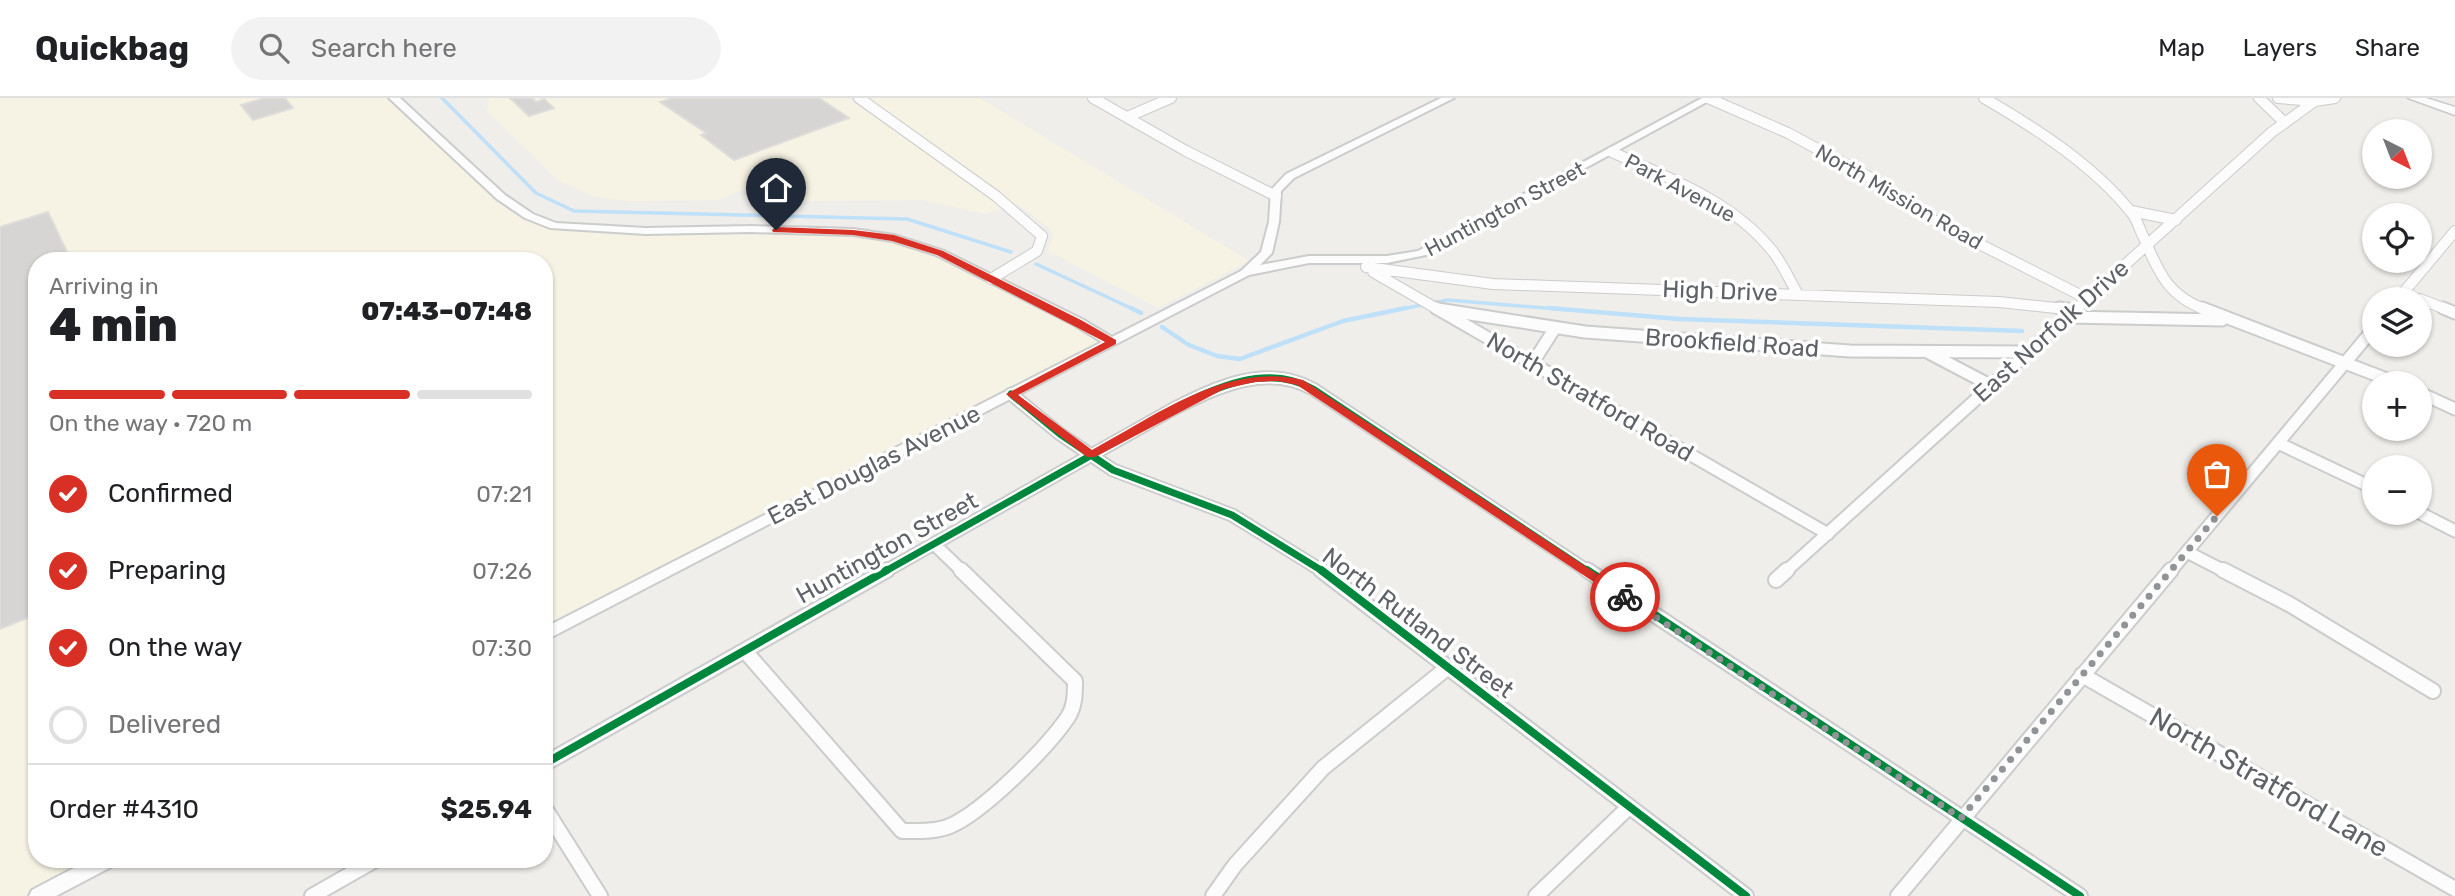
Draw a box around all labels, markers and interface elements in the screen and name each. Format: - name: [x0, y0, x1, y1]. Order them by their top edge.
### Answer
- search box: [231, 17, 721, 80]
- text: Quickbag: [35, 29, 189, 68]
- icon: search: [255, 29, 293, 67]
- text: Search here: [311, 33, 457, 64]
- text: Map: [2158, 34, 2205, 62]
- text: Layers: [2243, 34, 2317, 62]
- text: Share: [2355, 34, 2420, 62]
- north arrow: [2362, 119, 2432, 189]
- map controls: [2362, 119, 2432, 525]
- street label: North Mission Road: [1811, 139, 1987, 255]
- street label: Park Avenue: [1621, 148, 1740, 227]
- street label: Huntington Street: [1420, 156, 1589, 261]
- pin: [746, 158, 806, 230]
- icon: home: [757, 169, 795, 207]
- button: locate: [2362, 203, 2432, 273]
- street label: East Norfolk Drive: [1968, 254, 2134, 408]
- text: Arriving in: [49, 272, 159, 300]
- street label: High Drive: [1662, 275, 1778, 307]
- button: layers: [2362, 287, 2432, 357]
- text: 07:43–07:48: [361, 296, 532, 327]
- text: 4 min: [49, 298, 178, 353]
- street label: Brookfield Road: [1644, 323, 1820, 363]
- street label: North Stratford Road: [1482, 326, 1698, 468]
- button: +: [2362, 371, 2432, 441]
- street label: East Douglas Avenue: [763, 399, 985, 531]
- text: On the way · 720 m: [49, 409, 252, 437]
- pin: [2187, 444, 2247, 516]
- icon: bag: [2198, 455, 2236, 493]
- button: −: [2362, 455, 2432, 525]
- icon: check: [49, 475, 87, 513]
- text: Confirmed: [108, 478, 233, 509]
- text: 07:21: [476, 480, 532, 508]
- street label: Huntington Street: [791, 487, 983, 609]
- street label: North Rutland Street: [1317, 542, 1519, 704]
- icon: check: [49, 552, 87, 590]
- text: Preparing: [108, 555, 226, 586]
- text: 07:26: [472, 557, 532, 585]
- courier: [1590, 562, 1660, 632]
- icon: bike: [1606, 578, 1644, 616]
- icon: check: [49, 629, 87, 667]
- text: On the way: [108, 632, 242, 663]
- text: 07:30: [471, 634, 532, 662]
- street label: North Stratford Lane: [2143, 701, 2394, 864]
- text: Delivered: [108, 709, 221, 740]
- text: Order #4310: [49, 794, 199, 825]
- text: $25.94: [440, 794, 532, 825]

